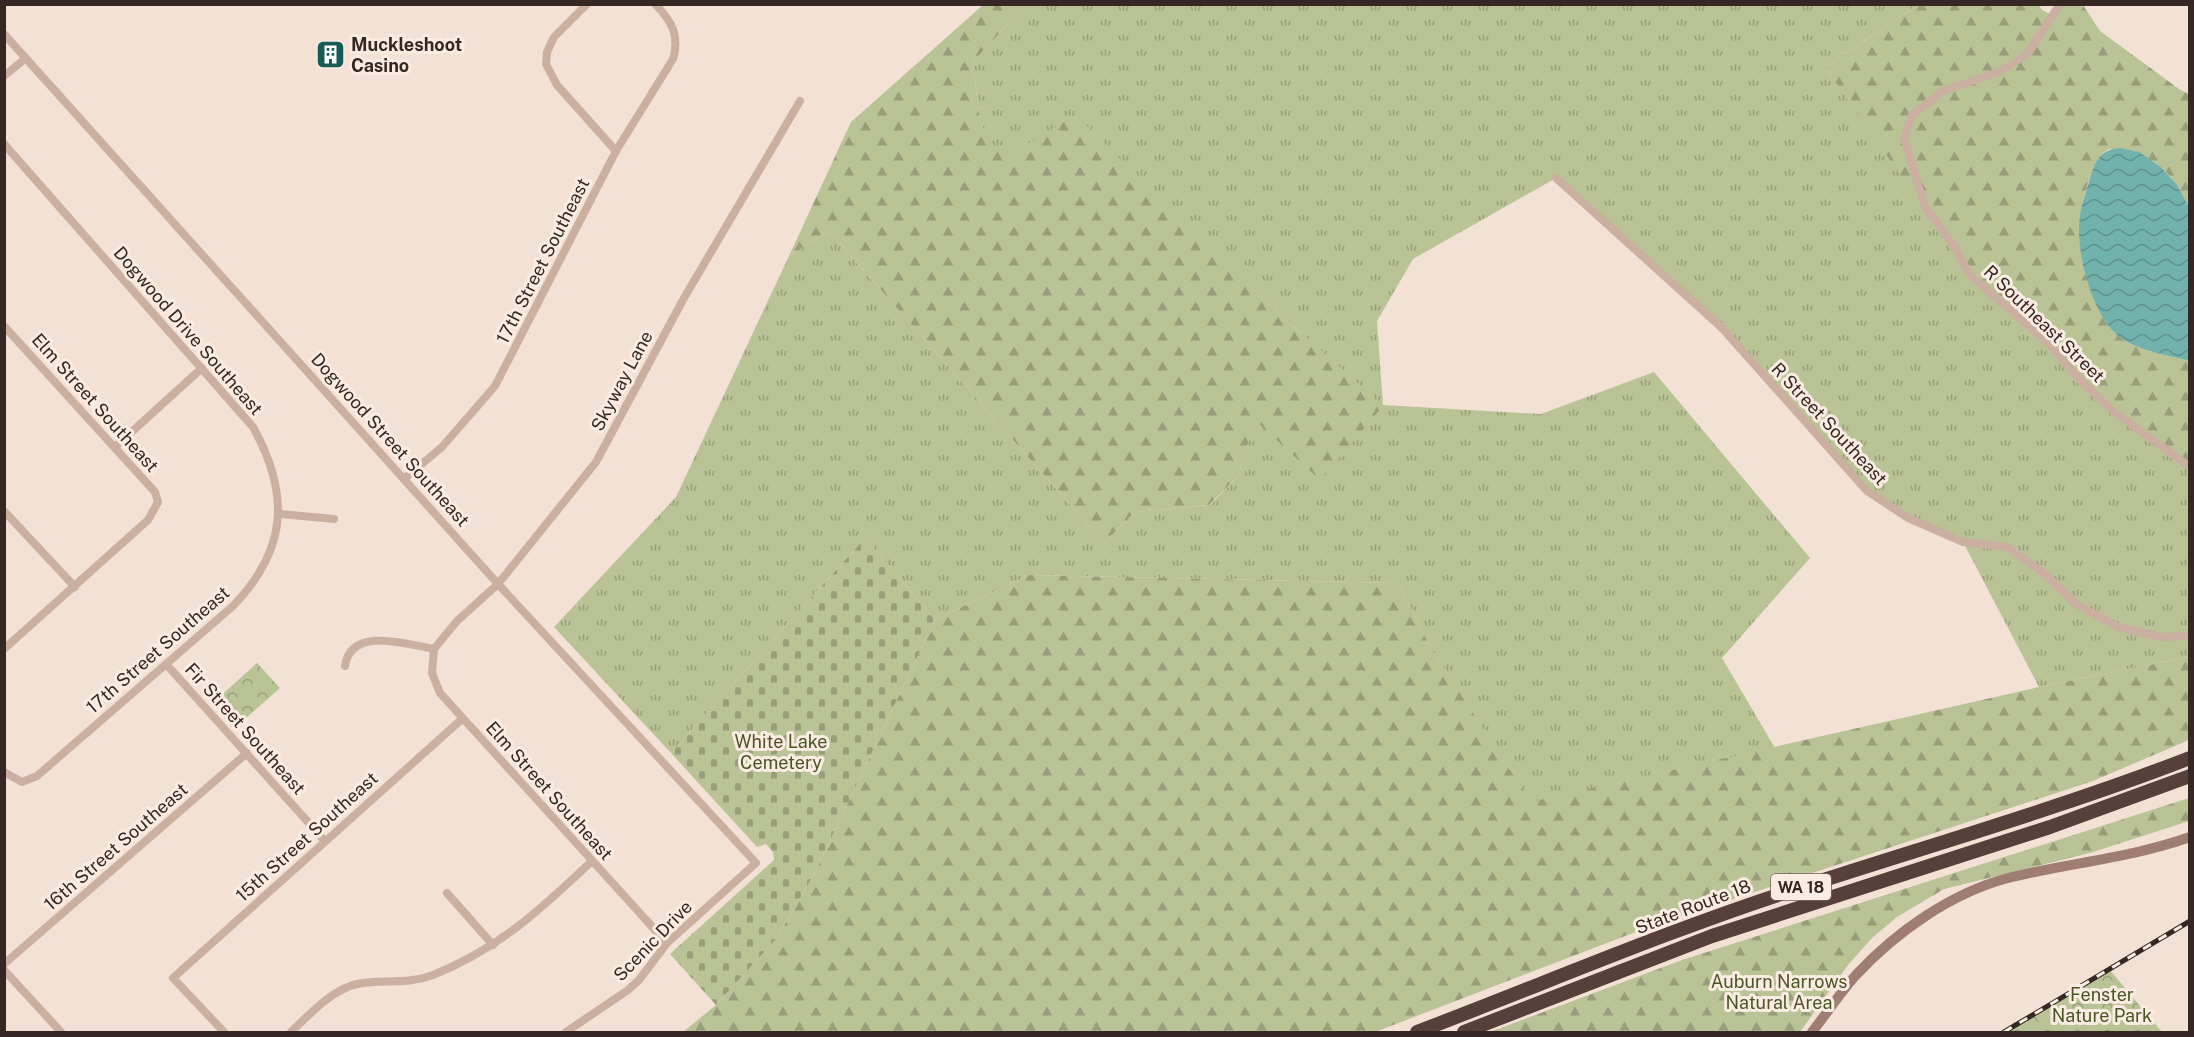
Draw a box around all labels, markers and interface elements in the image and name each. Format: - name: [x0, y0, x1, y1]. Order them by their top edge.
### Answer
- place label: Muckleshoot Casino: [351, 34, 462, 76]
- building icon: Muckleshoot Casino: [314, 39, 346, 71]
- street label: 17th Street Southeast: [492, 175, 593, 347]
- street label: Dogwood Drive Southeast: [109, 242, 267, 419]
- street label: R Southeast Street: [1980, 261, 2109, 387]
- street label: Skyway Lane: [586, 327, 657, 434]
- street label: Elm Street Southeast: [28, 329, 163, 476]
- street label: Dogwood Street Southeast: [307, 349, 474, 531]
- street label: R Street Southeast: [1767, 358, 1891, 489]
- street label: 17th Street Southeast: [82, 582, 234, 717]
- street label: Fir Street Southeast: [181, 659, 310, 799]
- street label: Elm Street Southeast: [482, 717, 617, 864]
- park label: White Lake Cemetery: [734, 731, 828, 773]
- street label: 15th Street Southeast: [231, 767, 382, 906]
- street label: 16th Street Southeast: [40, 779, 192, 915]
- road number: WA 18: [1771, 874, 1831, 900]
- street label: State Route 18: [1632, 875, 1754, 938]
- street label: Scenic Drive: [609, 896, 696, 985]
- park label: Auburn Narrows Natural Area: [1711, 971, 1847, 1013]
- park label: Fenster Nature Park: [2052, 984, 2152, 1026]

